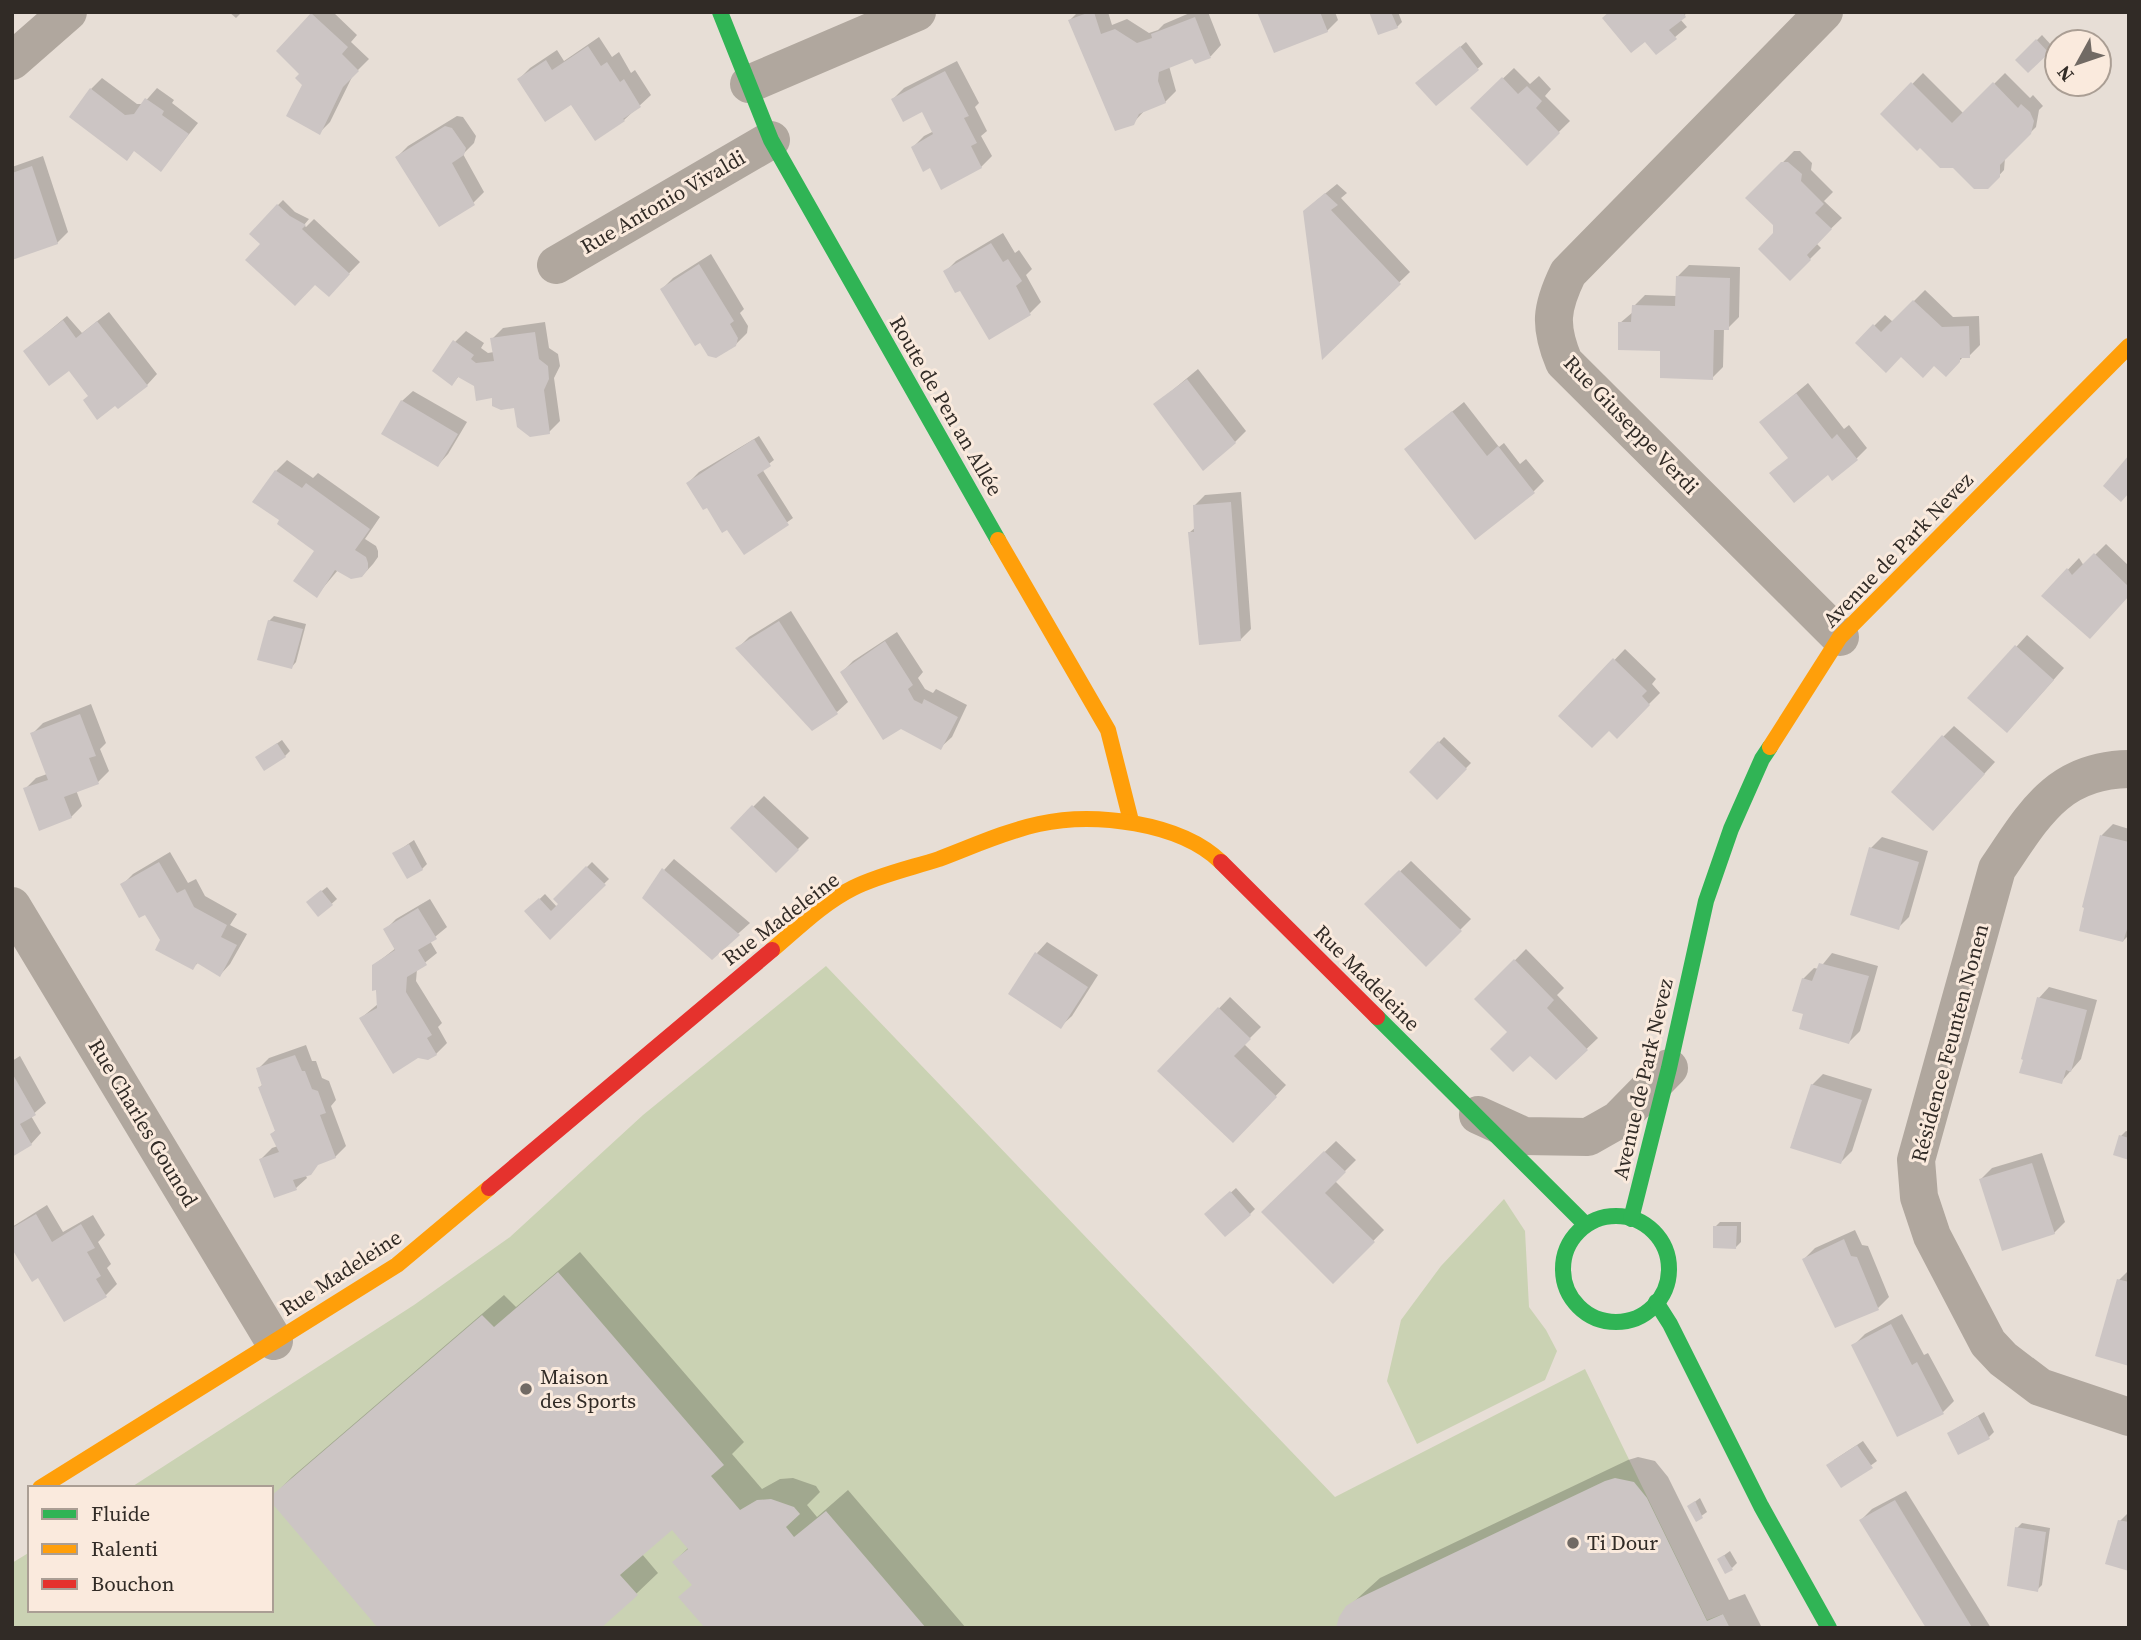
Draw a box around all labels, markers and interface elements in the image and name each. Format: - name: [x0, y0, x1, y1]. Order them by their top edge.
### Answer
- north arrow: [2043, 28, 2113, 98]
- text: N: [2050, 60, 2079, 88]
- street label: Rue Antonio Vivaldi: [575, 143, 750, 261]
- street label: Route de Pen an Allée: [883, 310, 1010, 501]
- street label: Rue Giuseppe Verdi: [1557, 349, 1705, 501]
- street label: Avenue de Park Nevez: [1816, 465, 1980, 634]
- street label: Rue Madeleine: [716, 865, 845, 972]
- street label: Rue Madeleine: [1308, 918, 1427, 1037]
- street label: Résidence Feunten Nonen: [1904, 920, 1995, 1165]
- street label: Avenue de Park Nevez: [1605, 975, 1680, 1182]
- street label: Rue Charles Gounod: [82, 1033, 205, 1212]
- street label: Rue Madeleine: [274, 1222, 407, 1323]
- place label: Maison des Sports: [540, 1362, 636, 1415]
- marker: Maison des Sports: [518, 1381, 534, 1397]
- legend: [28, 1486, 273, 1612]
- text: Fluide: [91, 1499, 150, 1528]
- place label: Ti Dour: [1587, 1528, 1658, 1557]
- text: Ralenti: [91, 1534, 158, 1563]
- marker: Ti Dour: [1565, 1535, 1581, 1551]
- text: Bouchon: [91, 1569, 175, 1598]

